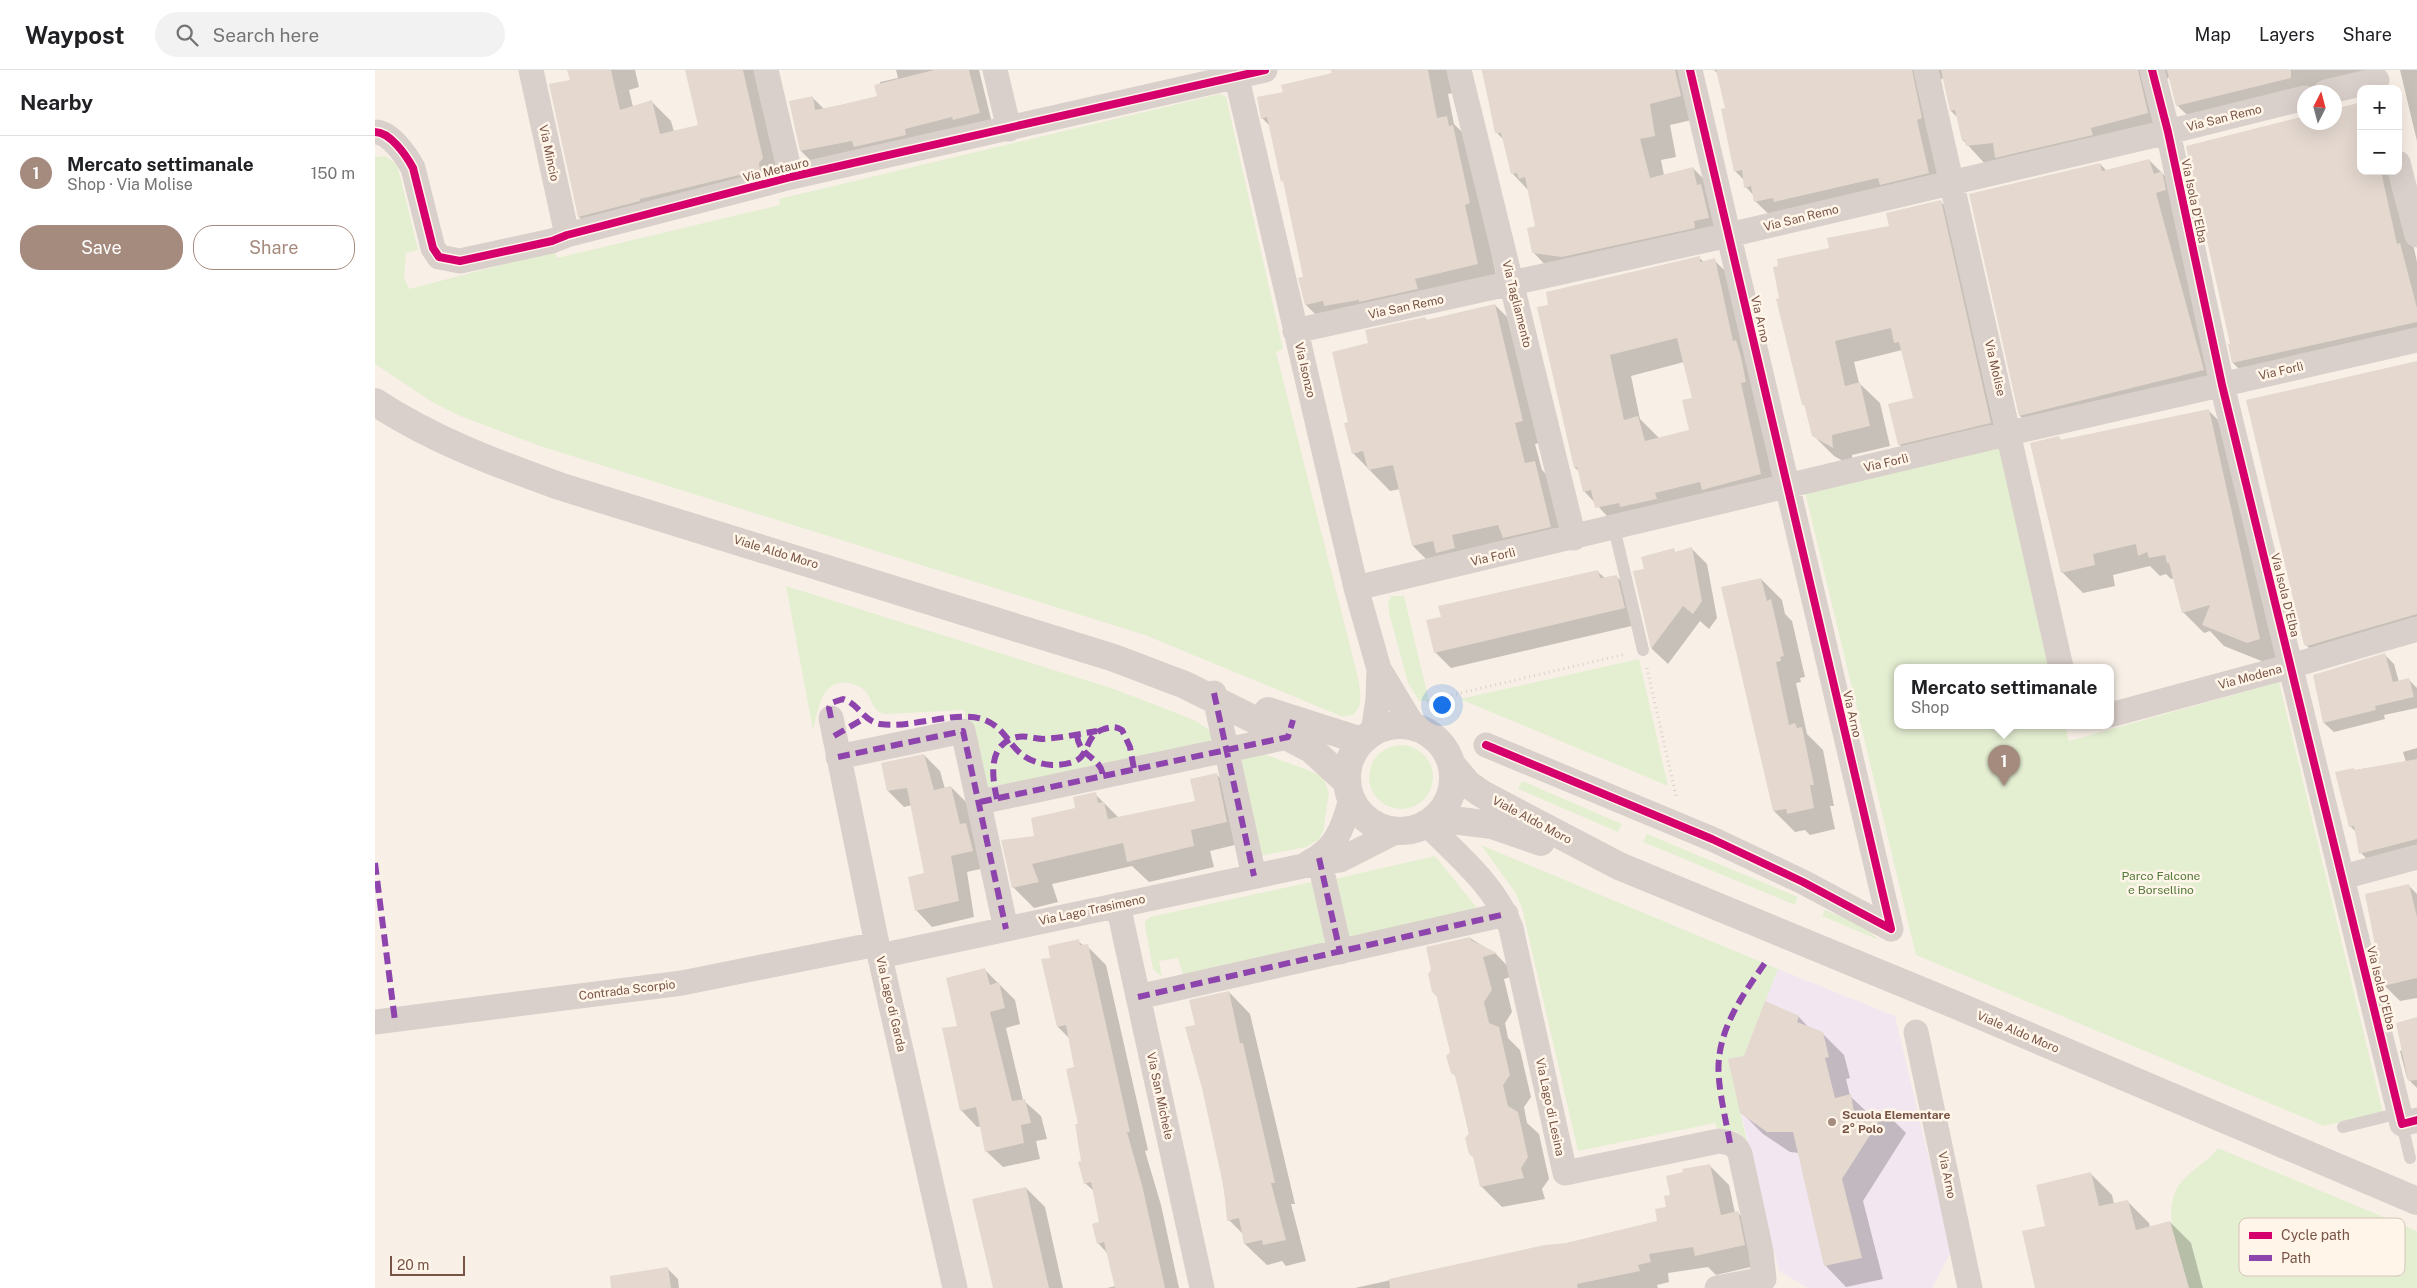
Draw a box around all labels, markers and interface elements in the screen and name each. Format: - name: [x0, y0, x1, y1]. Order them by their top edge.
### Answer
- search box: [155, 12, 505, 57]
- text: Waypost: [25, 21, 125, 49]
- icon: search: [173, 21, 201, 49]
- text: Search here: [213, 24, 319, 46]
- text: Map: [2195, 24, 2231, 45]
- text: Layers: [2259, 24, 2315, 45]
- text: Share: [2343, 24, 2392, 45]
- north arrow: [2297, 85, 2342, 130]
- map controls: [2357, 85, 2402, 175]
- button: +: [2357, 85, 2402, 130]
- text: Nearby: [20, 90, 93, 115]
- street label: Via San Remo: [2185, 102, 2263, 134]
- street label: Via Mincio: [536, 123, 562, 183]
- button: −: [2357, 130, 2402, 175]
- text: Mercato settimanale: [67, 153, 254, 175]
- street label: Via Metauro: [742, 155, 811, 185]
- street label: Via Isola D'Elba: [2178, 158, 2210, 244]
- text: 1: [33, 164, 39, 183]
- text: 150 m: [311, 164, 355, 183]
- text: Shop · Via Molise: [67, 175, 193, 194]
- street label: Via San Remo: [1762, 202, 1840, 234]
- button: Save: [20, 225, 183, 270]
- button: Share: [193, 225, 355, 270]
- street label: Via Tagliamento: [1499, 259, 1535, 349]
- street label: Via San Remo: [1367, 292, 1445, 322]
- street label: Via Arno: [1748, 294, 1772, 344]
- street label: Via Molise: [1982, 338, 2008, 398]
- street label: Via Isonzo: [1292, 341, 1318, 399]
- street label: Via Forlì: [2257, 359, 2305, 383]
- street label: Via Forlì: [1862, 451, 1910, 475]
- street label: Viale Aldo Moro: [732, 532, 820, 572]
- street label: Via Forlì: [1469, 545, 1517, 569]
- street label: Via Isola D'Elba: [2268, 552, 2302, 638]
- street label: Via Modena: [2217, 662, 2283, 692]
- popup: [1894, 664, 2114, 729]
- text: Mercato settimanale: [1911, 676, 2097, 698]
- street label: Via Arno: [1840, 689, 1864, 739]
- your location: [1429, 692, 1455, 718]
- text: Shop: [1911, 698, 1949, 717]
- pin: 1: [1988, 745, 2020, 786]
- street label: Viale Aldo Moro: [1490, 793, 1574, 847]
- park label: Parco Falcone e Borsellino: [2122, 869, 2201, 897]
- street label: Via Lago Trasimeno: [1037, 892, 1147, 928]
- street label: Via Isola D'Elba: [2364, 945, 2398, 1031]
- street label: Via Lago di Garda: [873, 955, 909, 1053]
- street label: Contrada Scorpio: [578, 977, 676, 1003]
- street label: Viale Aldo Moro: [1975, 1008, 2061, 1056]
- street label: Via San Michele: [1144, 1051, 1176, 1141]
- street label: Via Lago di Lesina: [1533, 1057, 1567, 1157]
- place label: Scuola Elementare 2° Polo: [1842, 1108, 1951, 1136]
- marker: Scuola Elementare 2° Polo: [1826, 1116, 1838, 1128]
- street label: Via Arno: [1935, 1150, 1959, 1200]
- legend: [2239, 1218, 2405, 1276]
- text: Cycle path: [2281, 1227, 2350, 1243]
- text: Path: [2281, 1250, 2311, 1266]
- scale bar: [390, 1253, 465, 1276]
- text: 20 m: [397, 1257, 429, 1273]

